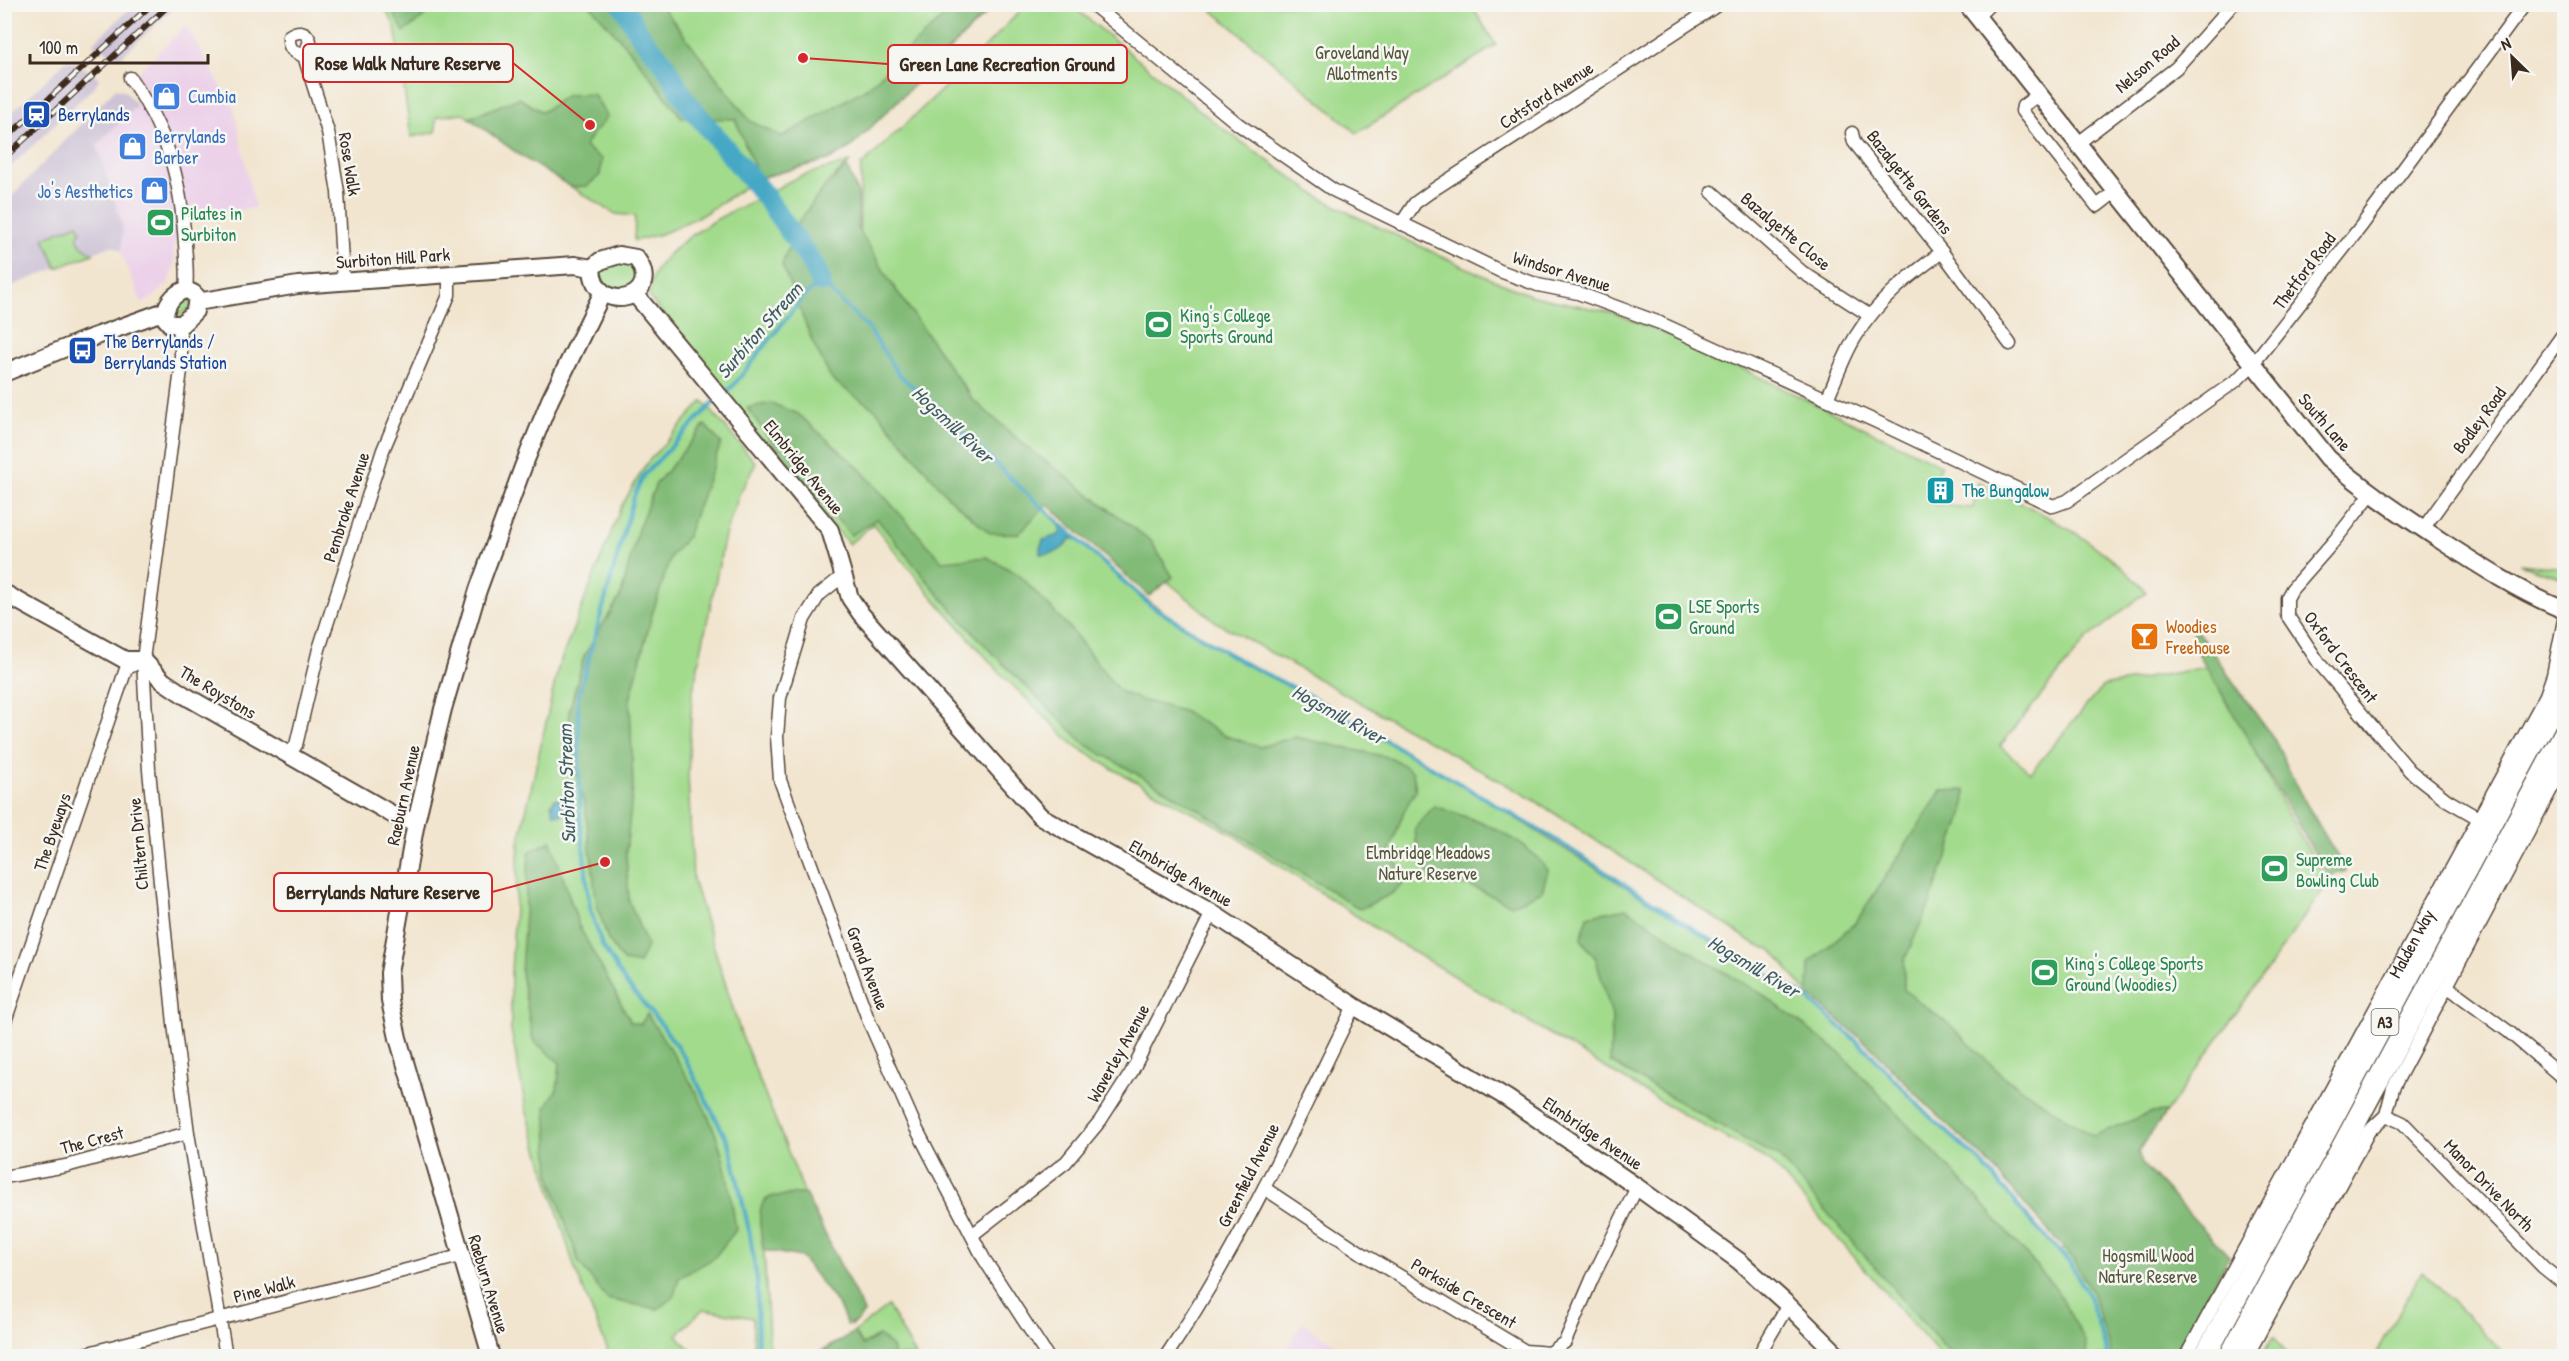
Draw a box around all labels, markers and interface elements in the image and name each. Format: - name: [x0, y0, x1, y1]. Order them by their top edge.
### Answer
- scale bar: [30, 27, 208, 65]
- north arrow: [2482, 27, 2542, 87]
- street label: Nelson Road: [2109, 30, 2185, 98]
- text: N: [2497, 31, 2515, 55]
- text: 100 m: [39, 35, 78, 60]
- park label: Groveland Way Allotments: [1315, 40, 1409, 86]
- callout: Rose Walk Nature Reserve: [303, 44, 513, 82]
- callout: Green Lane Recreation Ground: [888, 45, 1127, 83]
- text: Rose Walk Nature Reserve: [315, 49, 501, 76]
- text: Green Lane Recreation Ground: [899, 50, 1115, 77]
- street label: Cotsford Avenue: [1494, 55, 1598, 135]
- shop icon: Cumbia: [151, 80, 183, 112]
- place label: Cumbia: [188, 84, 236, 109]
- station icon: Berrylands: [21, 98, 53, 130]
- place label: Berrylands: [58, 102, 130, 127]
- place label: Berrylands Barber: [154, 124, 226, 170]
- street label: Bazalgette Gardens: [1861, 124, 1959, 240]
- shop icon: Berrylands Barber: [117, 130, 149, 162]
- street label: Rose Walk: [333, 130, 367, 198]
- shop icon: Jo's Aesthetics: [138, 175, 170, 207]
- place label: Jo's Aesthetics: [37, 179, 133, 204]
- street label: Bazalgette Close: [1736, 186, 1836, 276]
- place label: Pilates in Surbiton: [181, 201, 242, 247]
- sports icon: Pilates in Surbiton: [144, 207, 176, 239]
- street label: Thetford Road: [2267, 227, 2341, 315]
- street label: Surbiton Hill Park: [335, 242, 451, 274]
- street label: Windsor Avenue: [1510, 244, 1614, 298]
- water label: Surbiton Stream: [710, 275, 809, 384]
- place label: King's College Sports Ground: [1180, 303, 1273, 349]
- sports icon: King's College Sports Ground: [1143, 309, 1175, 341]
- place label: The Berrylands / Berrylands Station: [104, 329, 227, 375]
- bus stop icon: The Berrylands / Berrylands Station: [67, 335, 99, 367]
- water label: Hogsmill River: [906, 379, 1001, 471]
- street label: Bodley Road: [2446, 382, 2512, 458]
- street label: South Lane: [2293, 388, 2357, 456]
- street label: Elmbridge Avenue: [758, 414, 850, 520]
- street label: Pembroke Avenue: [316, 449, 376, 565]
- building icon: The Bungalow: [1925, 474, 1957, 506]
- place label: The Bungalow: [1962, 478, 2049, 503]
- place label: LSE Sports Ground: [1689, 594, 1759, 640]
- sports icon: LSE Sports Ground: [1652, 600, 1684, 632]
- street label: Oxford Crescent: [2298, 606, 2384, 709]
- place label: Woodies Freehouse: [2165, 614, 2230, 660]
- bar icon: Woodies Freehouse: [2129, 620, 2161, 652]
- street label: The Roystons: [175, 659, 261, 725]
- water label: Hogsmill River: [1287, 677, 1392, 753]
- water label: Surbiton Stream: [550, 722, 582, 844]
- street label: Raeburn Avenue: [380, 743, 426, 847]
- street label: The Byeways: [27, 790, 77, 874]
- street label: Chiltern Drive: [122, 797, 154, 891]
- street label: Elmbridge Avenue: [1125, 833, 1237, 913]
- park label: Elmbridge Meadows Nature Reserve: [1366, 840, 1490, 886]
- place label: Supreme Bowling Club: [2296, 847, 2379, 893]
- sports icon: Supreme Bowling Club: [2259, 853, 2291, 885]
- callout: Berrylands Nature Reserve: [274, 873, 492, 911]
- text: Berrylands Nature Reserve: [286, 878, 480, 906]
- street label: Malden Way: [2382, 904, 2440, 982]
- street label: Grand Avenue: [841, 923, 895, 1013]
- water label: Hogsmill River: [1703, 928, 1807, 1006]
- place label: King's College Sports Ground (Woodies): [2065, 951, 2203, 997]
- sports icon: King's College Sports Ground (Woodies): [2028, 957, 2060, 989]
- street label: Waverley Avenue: [1081, 999, 1155, 1107]
- road number: A3: [2372, 1009, 2398, 1035]
- street label: Elmbridge Avenue: [1538, 1090, 1648, 1176]
- street label: The Crest: [58, 1119, 127, 1160]
- street label: Greenfield Avenue: [1211, 1119, 1285, 1231]
- street label: Manor Drive North: [2438, 1133, 2540, 1237]
- street label: Raeburn Avenue: [462, 1232, 516, 1336]
- park label: Hogsmill Wood Nature Reserve: [2099, 1243, 2197, 1289]
- street label: Parkside Crescent: [1407, 1252, 1522, 1335]
- street label: Pine Walk: [231, 1269, 298, 1309]

